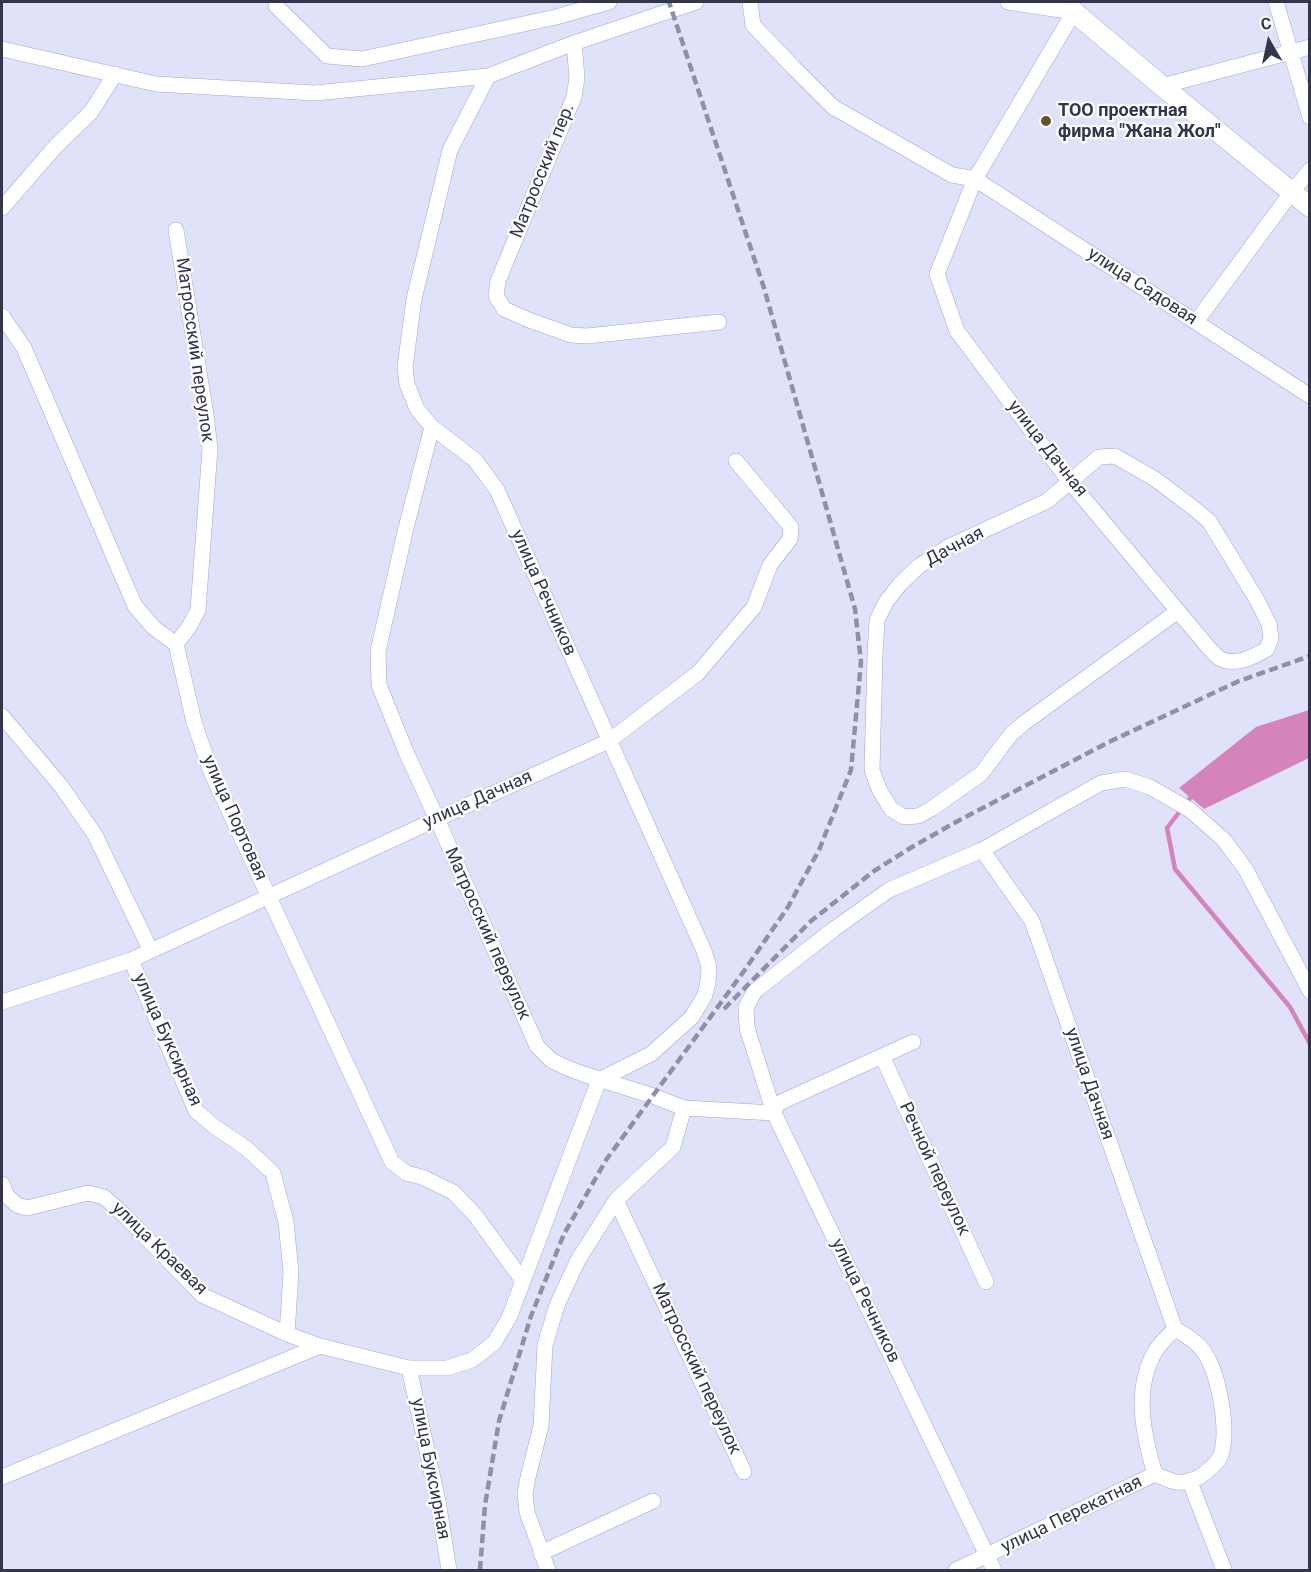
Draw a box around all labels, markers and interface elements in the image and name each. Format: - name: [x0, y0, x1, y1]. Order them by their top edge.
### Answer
- north arrow: [1239, 12, 1299, 72]
- text: С: [1259, 14, 1273, 34]
- place label: ТОО проектная фирма "Жана Жол": [1058, 100, 1221, 142]
- street label: Матросский пер.: [506, 101, 580, 241]
- marker: ТОО проектная фирма "Жана Жол": [1039, 114, 1053, 128]
- street label: улица Садовая: [1083, 244, 1201, 330]
- street label: Матросский переулок: [170, 256, 218, 444]
- street label: улица Дачная: [1002, 396, 1092, 502]
- street label: Дачная: [922, 523, 988, 571]
- street label: улица Речников: [506, 527, 580, 659]
- street label: улица Портовая: [197, 752, 271, 884]
- street label: улица Дачная: [420, 766, 536, 834]
- street label: Матросский переулок: [439, 845, 535, 1023]
- street label: улица Буксирная: [128, 970, 206, 1110]
- street label: улица Дачная: [1060, 1025, 1118, 1143]
- street label: Речной переулок: [894, 1099, 974, 1239]
- street label: улица Краевая: [107, 1198, 211, 1300]
- street label: улица Речников: [826, 1235, 904, 1367]
- street label: Матросский переулок: [647, 1280, 745, 1458]
- street label: улица Буксирная: [406, 1397, 454, 1541]
- street label: улица Перекатная: [998, 1472, 1146, 1558]

